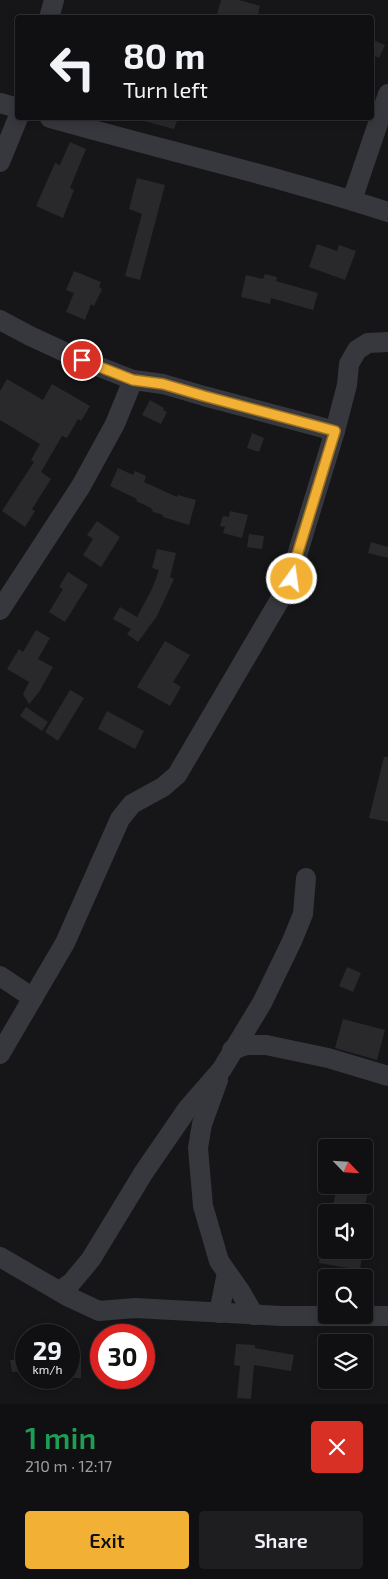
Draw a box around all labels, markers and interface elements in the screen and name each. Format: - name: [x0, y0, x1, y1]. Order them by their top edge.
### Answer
- text: 80 m: [123, 34, 205, 76]
- icon: left: [40, 35, 105, 100]
- text: Turn left: [123, 76, 208, 102]
- pin: [61, 339, 103, 381]
- icon: arrive: [68, 346, 96, 374]
- position arrow: [265, 552, 317, 604]
- north arrow: [318, 1139, 372, 1194]
- map controls: [318, 1139, 373, 1389]
- button: sound: [318, 1204, 373, 1259]
- button: search: [318, 1269, 373, 1324]
- speed limit sign: 30: [90, 1324, 155, 1389]
- button: layers: [318, 1334, 373, 1389]
- text: 29: [33, 1335, 62, 1365]
- text: km/h: [33, 1362, 62, 1376]
- text: 1 min: [25, 1419, 96, 1455]
- button: close: [311, 1421, 363, 1473]
- text: 210 m · 12:17: [25, 1456, 112, 1475]
- button: Exit: [25, 1511, 189, 1569]
- button: Share: [199, 1511, 363, 1569]

